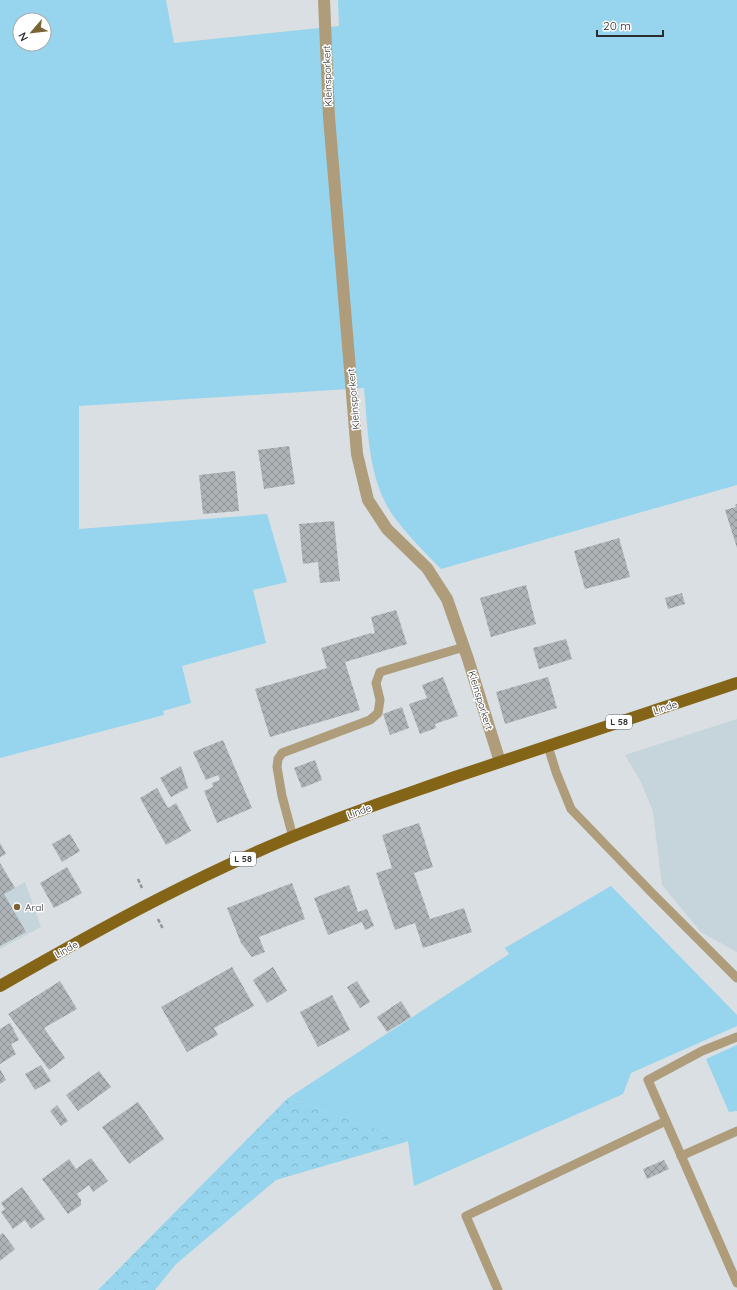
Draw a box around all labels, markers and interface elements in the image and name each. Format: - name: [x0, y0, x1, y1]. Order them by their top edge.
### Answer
- north arrow: [12, 12, 52, 52]
- scale bar: [597, 12, 663, 38]
- text: 20 m: [603, 18, 631, 33]
- text: N: [15, 30, 31, 44]
- street label: Kleinsporkert: [320, 45, 335, 107]
- street label: Kleinsporkert: [344, 367, 363, 430]
- street label: Kleinsporkert: [465, 669, 496, 732]
- street label: Linde: [651, 697, 679, 718]
- road number: L 58: [606, 715, 632, 729]
- street label: Linde: [345, 801, 373, 822]
- road number: L 58: [230, 852, 256, 866]
- place label: Aral: [25, 901, 44, 914]
- marker: Aral: [12, 902, 22, 912]
- street label: Linde: [52, 938, 81, 961]

